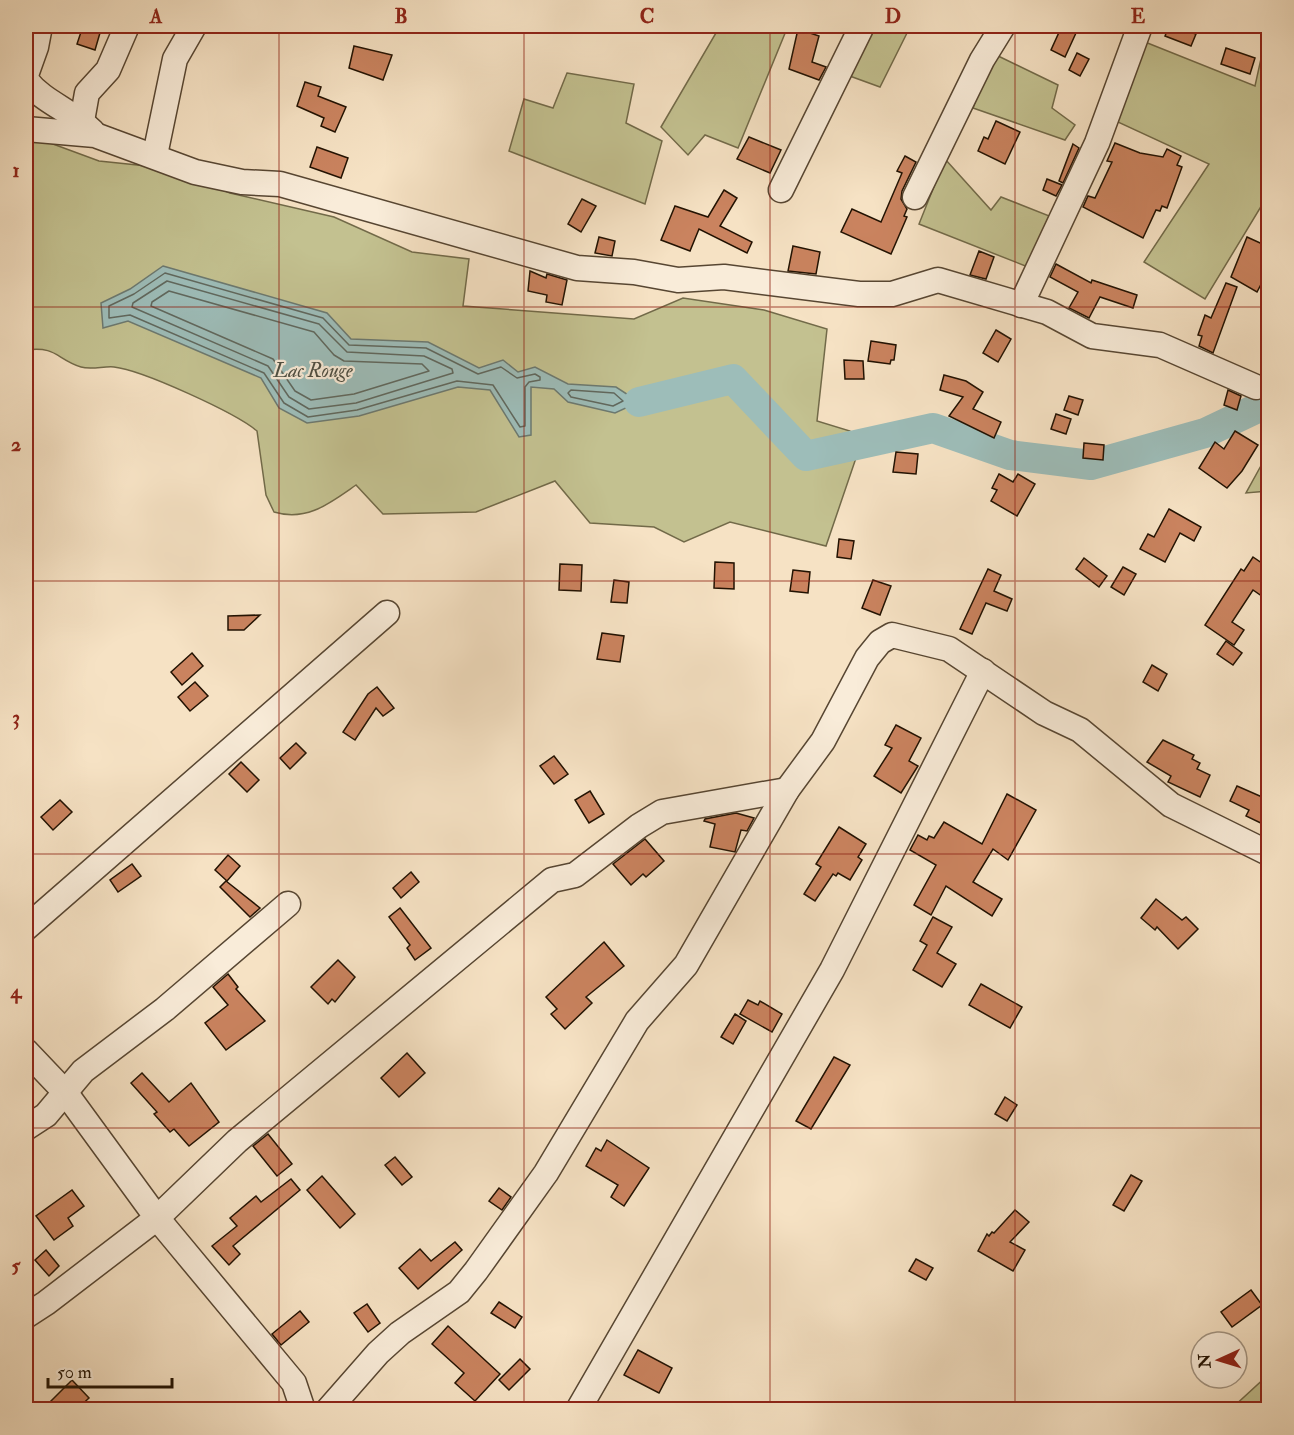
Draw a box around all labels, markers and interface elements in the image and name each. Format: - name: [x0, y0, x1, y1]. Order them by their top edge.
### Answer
- text: A: [149, 4, 163, 29]
- text: B: [394, 4, 408, 29]
- text: C: [640, 4, 654, 29]
- text: D: [885, 4, 901, 29]
- text: E: [1131, 4, 1146, 29]
- text: 1: [12, 158, 20, 183]
- water label: Lac Rouge: [272, 358, 353, 383]
- text: 2: [11, 432, 21, 457]
- text: 3: [12, 705, 20, 730]
- text: 4: [10, 979, 23, 1004]
- text: 5: [12, 1253, 22, 1278]
- north arrow: [1189, 1330, 1249, 1390]
- scale bar: [48, 1351, 172, 1389]
- text: N: [1195, 1352, 1216, 1370]
- text: 50 m: [57, 1361, 92, 1384]

